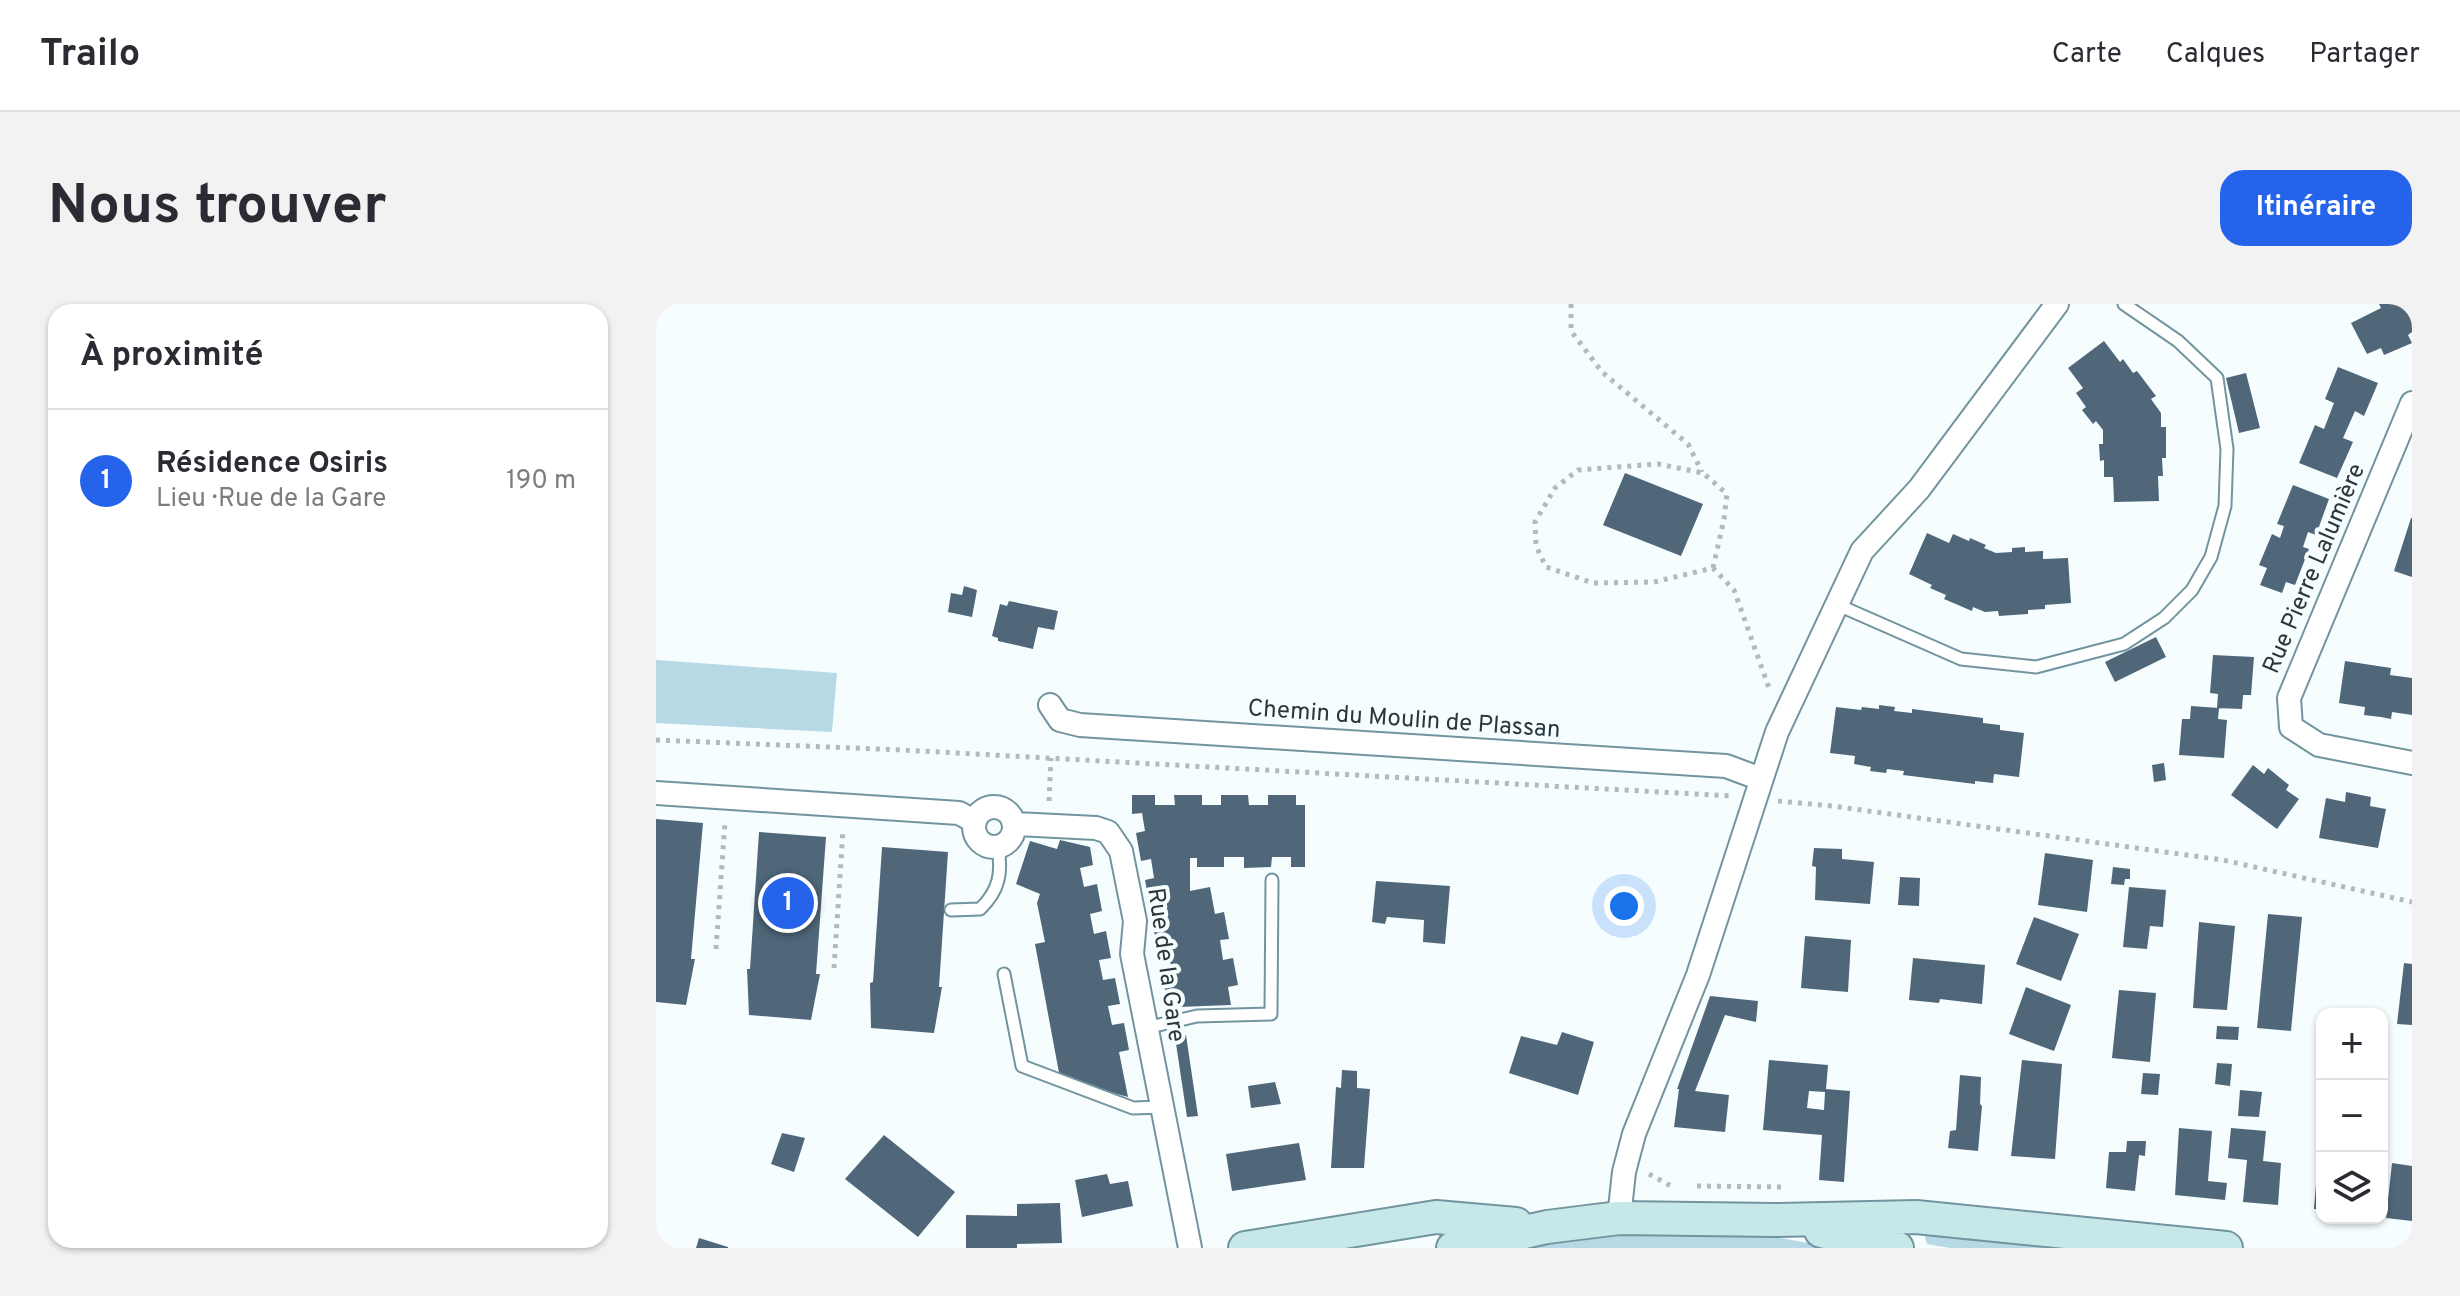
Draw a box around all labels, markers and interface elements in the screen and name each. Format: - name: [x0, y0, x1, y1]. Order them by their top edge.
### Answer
- text: Trailo: [40, 31, 140, 80]
- text: Carte: [2052, 37, 2122, 73]
- text: Calques: [2166, 37, 2265, 73]
- text: Partager: [2309, 37, 2420, 73]
- button: Itinéraire: [2220, 170, 2412, 246]
- text: Nous trouver: [48, 173, 387, 243]
- text: À proximité: [80, 335, 263, 378]
- text: Résidence Osiris: [156, 446, 388, 483]
- street label: Rue Pierre Lalumière: [2257, 459, 2373, 679]
- text: 1: [101, 465, 111, 498]
- text: 190 m: [506, 465, 576, 498]
- text: Lieu · Rue de la Gare: [156, 483, 386, 516]
- street label: Chemin du Moulin de Plassan: [1247, 694, 1561, 746]
- pin: 1: [762, 873, 814, 933]
- street label: Rue de la Gare: [1139, 886, 1191, 1044]
- your location: [1604, 886, 1644, 926]
- map controls: [2316, 1008, 2388, 1224]
- button: +: [2316, 1008, 2388, 1080]
- button: −: [2316, 1080, 2388, 1152]
- button: layers: [2316, 1152, 2388, 1224]

